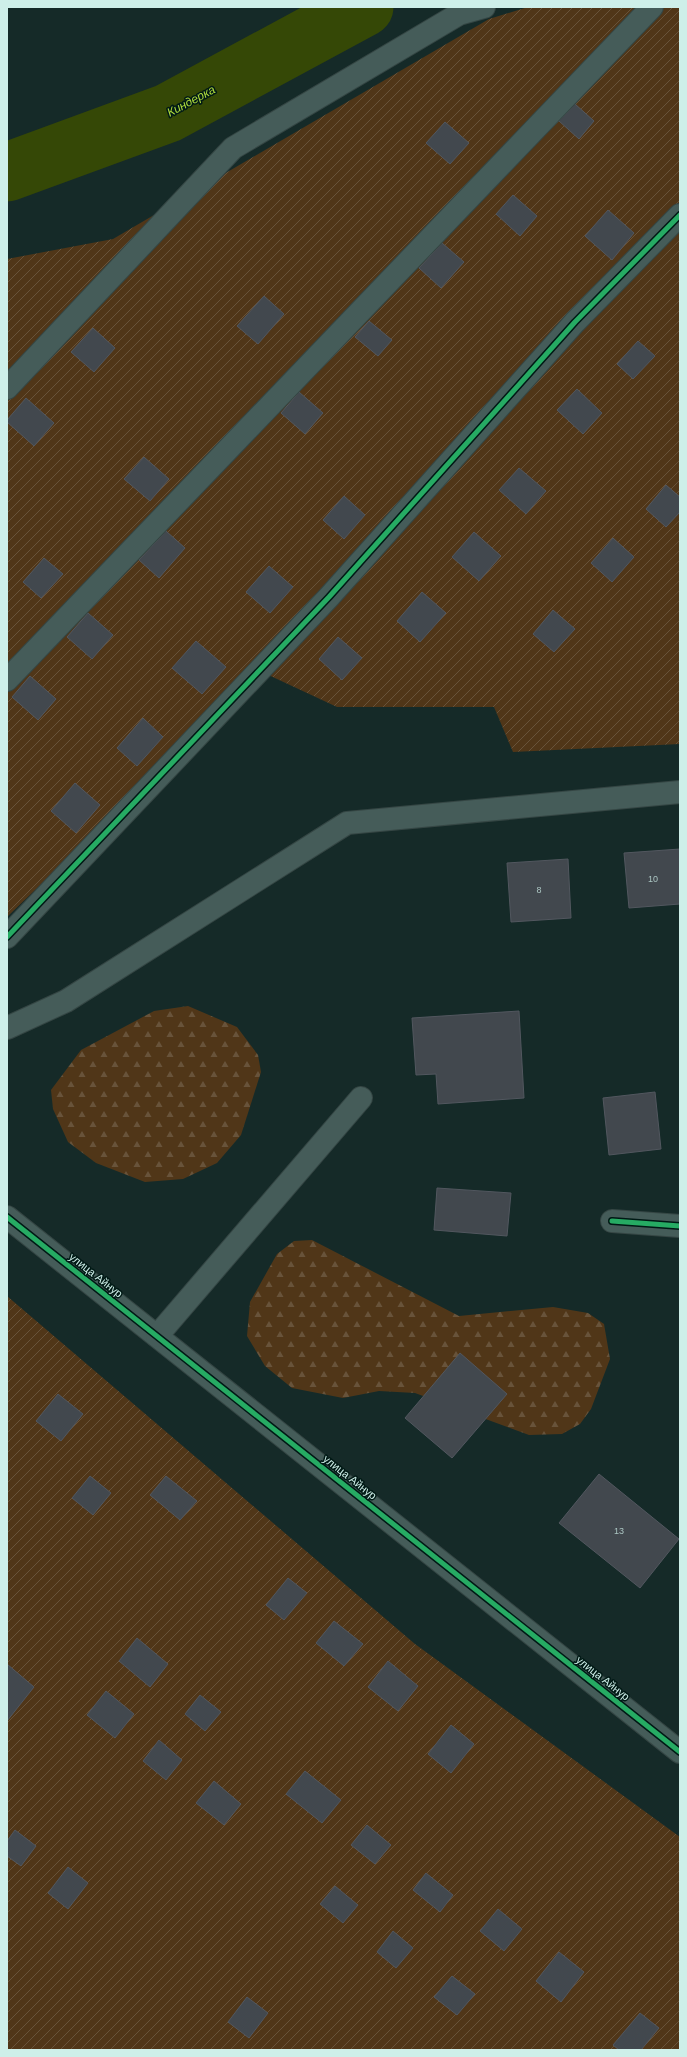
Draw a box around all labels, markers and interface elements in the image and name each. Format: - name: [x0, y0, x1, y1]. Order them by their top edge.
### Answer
- water label: Киндерка: [164, 82, 218, 120]
- house number: 10: [648, 874, 658, 884]
- house number: 8: [536, 885, 542, 895]
- street label: улица Айнур: [67, 1250, 125, 1300]
- street label: улица Айнур: [321, 1452, 379, 1502]
- house number: 13: [614, 1526, 624, 1536]
- street label: улица Айнур: [574, 1653, 632, 1703]

